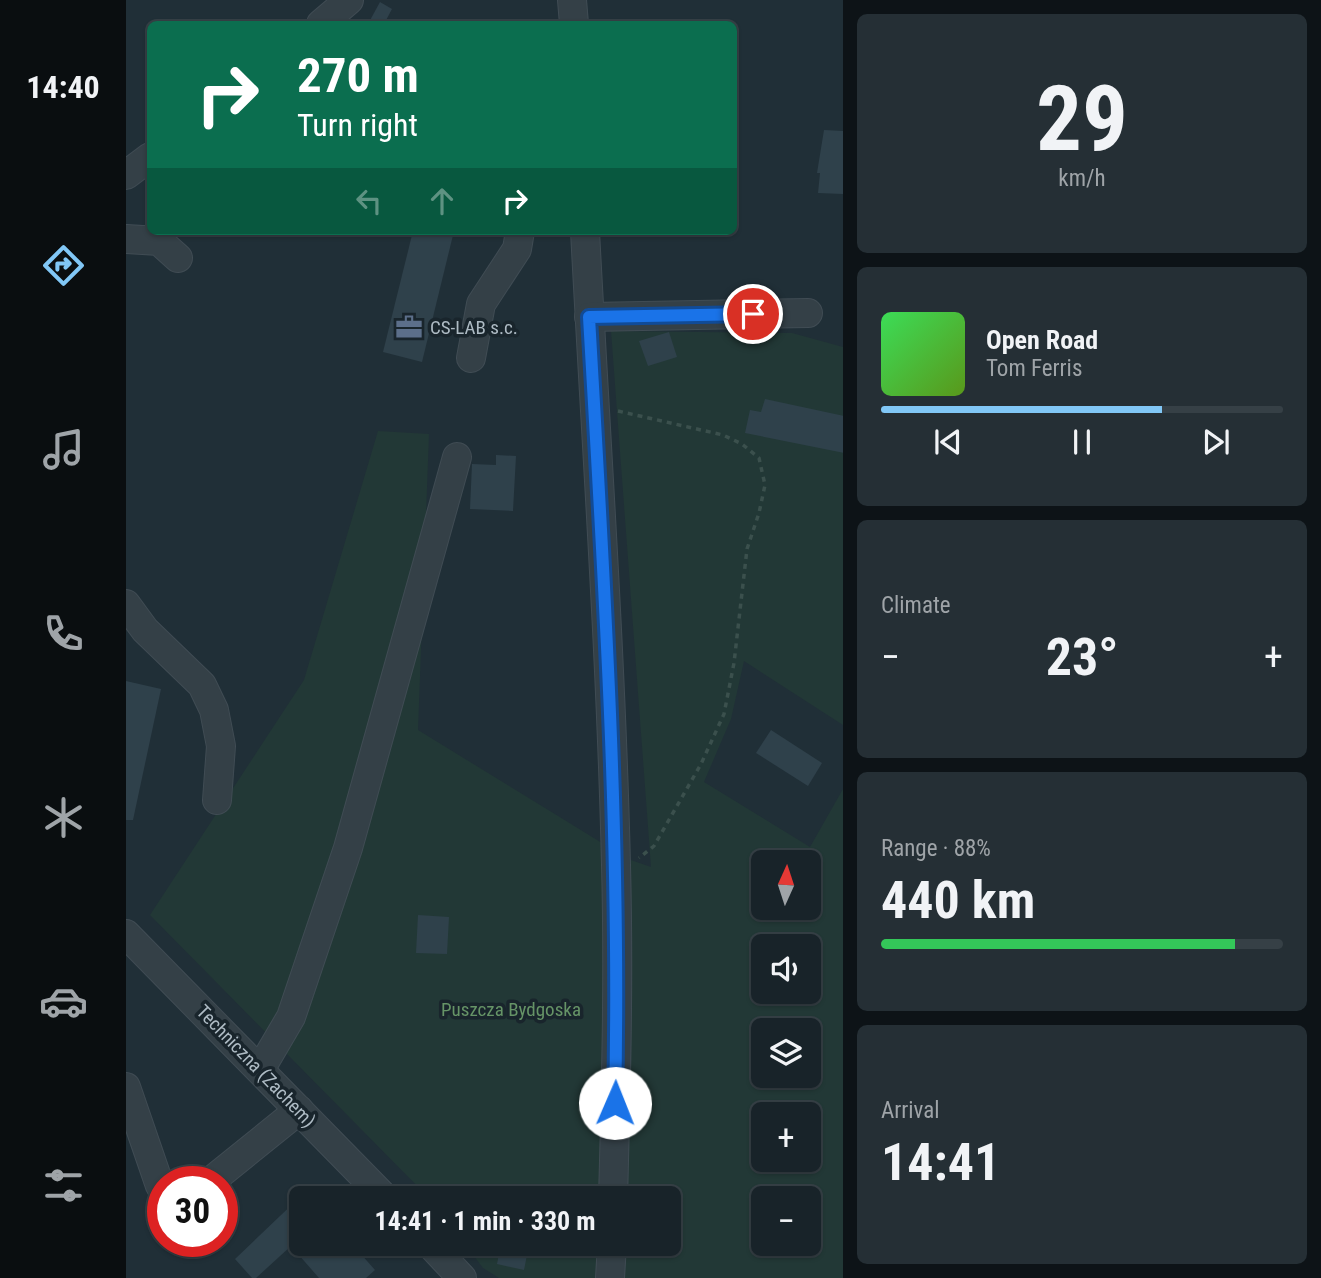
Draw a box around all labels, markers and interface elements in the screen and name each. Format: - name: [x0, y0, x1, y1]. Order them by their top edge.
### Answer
- text: 270 m: [297, 47, 419, 104]
- icon: right: [182, 49, 273, 140]
- text: 29: [1036, 66, 1128, 172]
- text: 14:40: [26, 68, 100, 106]
- text: Turn right: [297, 106, 418, 144]
- text: km/h: [1058, 165, 1106, 192]
- icon: left: [350, 182, 388, 220]
- icon: ahead: [423, 182, 461, 220]
- icon: right: [496, 182, 534, 220]
- icon: directions: [39, 241, 88, 290]
- pin: [723, 284, 783, 344]
- icon: arrive: [734, 295, 772, 333]
- office icon: CS-LAB s.c.: [394, 312, 424, 342]
- place label: CS-LAB s.c.: [430, 316, 518, 339]
- text: Open Road: [986, 325, 1098, 355]
- text: Tom Ferris: [986, 355, 1082, 382]
- icon: previous: [929, 423, 967, 461]
- icon: pause: [1063, 423, 1101, 461]
- icon: next: [1197, 423, 1235, 461]
- icon: music: [39, 425, 88, 474]
- text: Climate: [881, 592, 951, 619]
- icon: phone: [39, 609, 88, 658]
- text: 23°: [1046, 627, 1118, 688]
- text: −: [881, 635, 900, 679]
- text: +: [1264, 635, 1283, 679]
- icon: climate: [39, 793, 88, 842]
- text: Range · 88%: [881, 835, 991, 862]
- north arrow: [751, 850, 821, 920]
- map controls: [751, 850, 821, 1256]
- text: 440 km: [881, 870, 1035, 931]
- button: sound: [751, 934, 821, 1004]
- icon: car: [39, 977, 88, 1026]
- park label: Puszcza Bydgoska: [441, 998, 581, 1021]
- street label: Techniczna (Zachem): [192, 1000, 320, 1132]
- button: layers: [751, 1018, 821, 1088]
- position arrow: [578, 1066, 652, 1140]
- text: Arrival: [881, 1097, 940, 1124]
- button: +: [751, 1102, 821, 1172]
- text: 14:41: [881, 1132, 1000, 1193]
- icon: filters: [39, 1161, 88, 1210]
- speed limit sign: 30: [147, 1166, 238, 1257]
- button: −: [751, 1186, 821, 1256]
- text: 14:41 · 1 min · 330 m: [375, 1206, 595, 1236]

